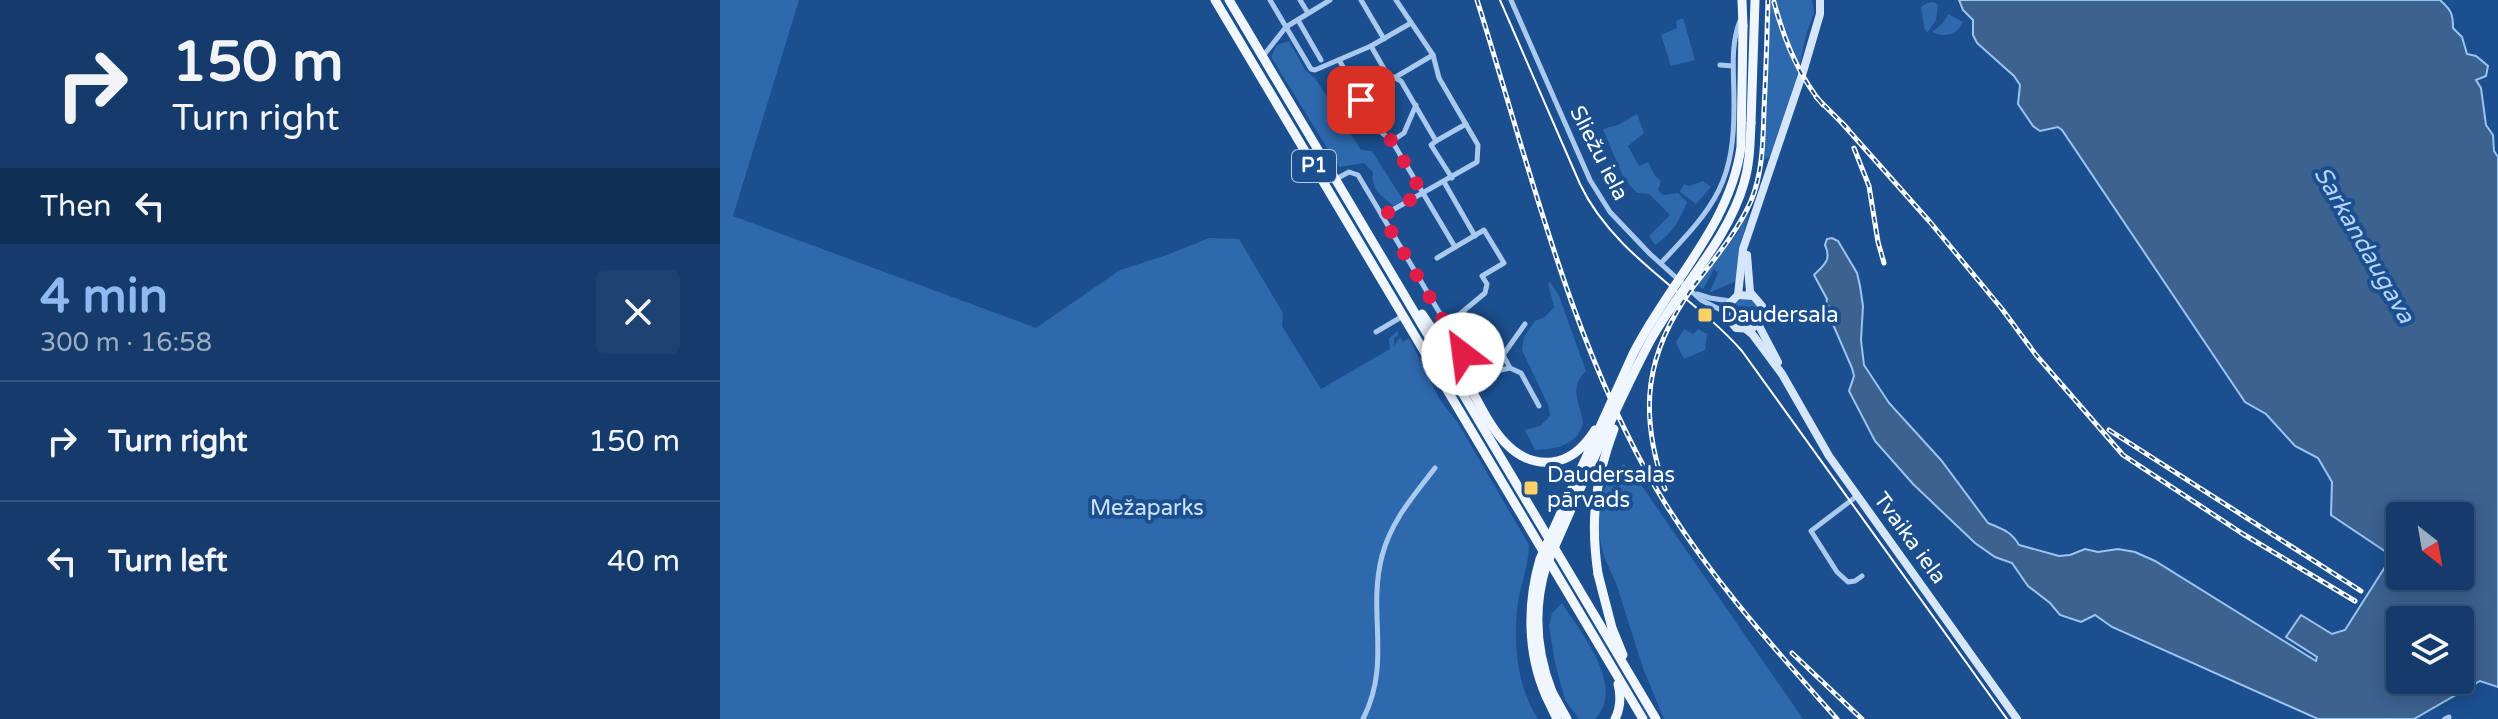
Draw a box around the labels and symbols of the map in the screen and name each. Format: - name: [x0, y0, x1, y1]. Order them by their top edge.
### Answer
- pin: [1327, 66, 1395, 134]
- street label: Sliežu iela: [1564, 101, 1634, 205]
- road number: P1: [1292, 150, 1336, 182]
- water label: Sarkandaugava: [2307, 162, 2421, 329]
- place label: Daudersala: [1721, 302, 1839, 328]
- marker: Daudersala: [1696, 306, 1714, 324]
- position arrow: [1421, 312, 1505, 396]
- place label: Daudersalas pārvads: [1547, 462, 1675, 513]
- marker: Daudersalas pārvads: [1522, 479, 1540, 497]
- street label: Tvaika iela: [1868, 487, 1952, 589]
- park label: Mežaparks: [1090, 495, 1204, 521]
- north arrow: [2386, 502, 2474, 590]

